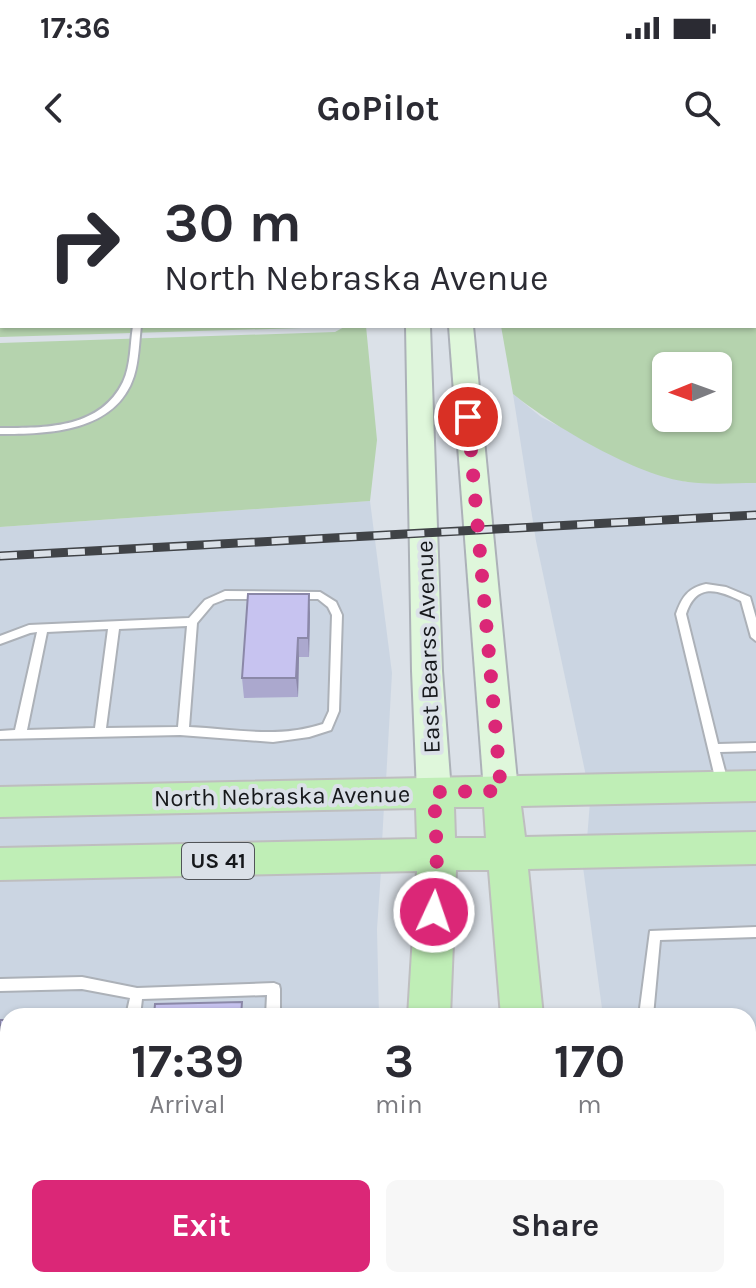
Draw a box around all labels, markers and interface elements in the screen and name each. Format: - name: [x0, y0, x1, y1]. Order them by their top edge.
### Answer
- text: 17:36: [40, 10, 111, 46]
- icon: back: [32, 86, 76, 130]
- icon: search: [680, 86, 724, 130]
- text: GoPilot: [317, 87, 440, 129]
- text: 30 m: [164, 190, 302, 255]
- icon: right: [32, 192, 136, 296]
- text: North Nebraska Avenue: [164, 257, 548, 299]
- north arrow: [652, 352, 732, 432]
- map controls: [652, 352, 732, 432]
- pin: [434, 383, 502, 451]
- icon: arrive: [446, 395, 490, 439]
- street label: East Bearss Avenue: [410, 540, 446, 754]
- street label: North Nebraska Avenue: [154, 780, 410, 812]
- road number: US 41: [182, 843, 254, 879]
- position arrow: [392, 870, 476, 954]
- text: 17:39: [131, 1033, 244, 1089]
- text: 3: [384, 1033, 414, 1089]
- text: 170: [554, 1033, 625, 1089]
- text: Arrival: [149, 1089, 226, 1120]
- text: min: [375, 1089, 423, 1120]
- text: m: [577, 1089, 602, 1120]
- button: Exit: [32, 1180, 370, 1272]
- button: Share: [386, 1180, 724, 1272]

